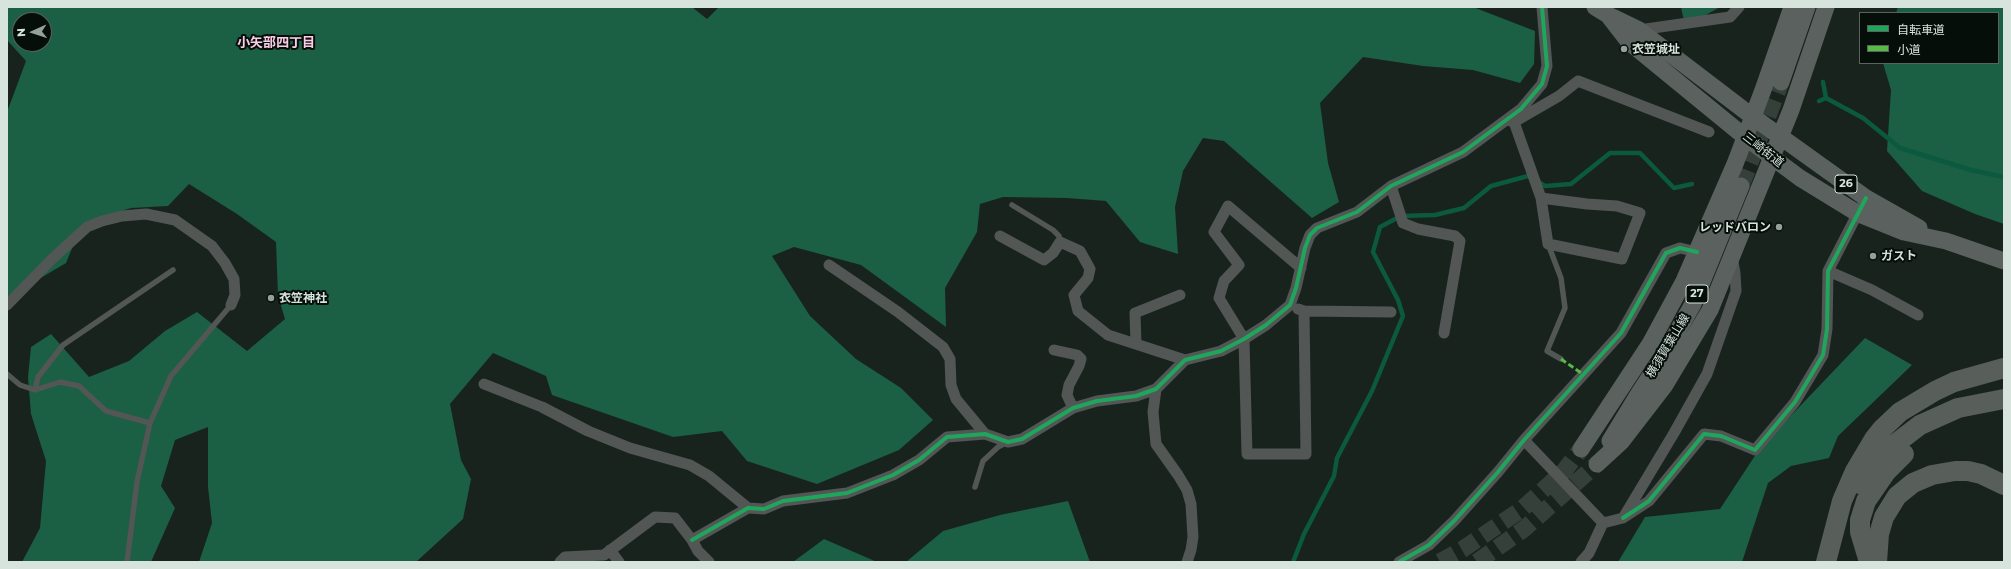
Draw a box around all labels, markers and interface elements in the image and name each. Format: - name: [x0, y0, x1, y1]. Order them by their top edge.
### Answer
- north arrow: [12, 12, 52, 52]
- legend: [1859, 12, 1999, 64]
- text: 自転車道: [1897, 22, 1945, 37]
- text: N: [14, 28, 28, 37]
- district label: 小矢部四丁目: [237, 35, 315, 51]
- place label: 衣笠城址: [1632, 42, 1680, 56]
- text: 小道: [1897, 42, 1921, 57]
- marker: 衣笠城址: [1619, 44, 1629, 54]
- street label: 三崎街道: [1740, 130, 1786, 170]
- road number: 26: [1835, 175, 1857, 193]
- place label: レッドバロン: [1699, 220, 1771, 234]
- marker: レッドバロン: [1774, 222, 1784, 232]
- place label: ガスト: [1881, 249, 1917, 263]
- marker: ガスト: [1868, 251, 1878, 261]
- road number: 27: [1686, 285, 1708, 303]
- place label: 衣笠神社: [279, 291, 327, 305]
- marker: 衣笠神社: [266, 293, 276, 303]
- street label: 横須賀葉山線: [1643, 311, 1693, 381]

